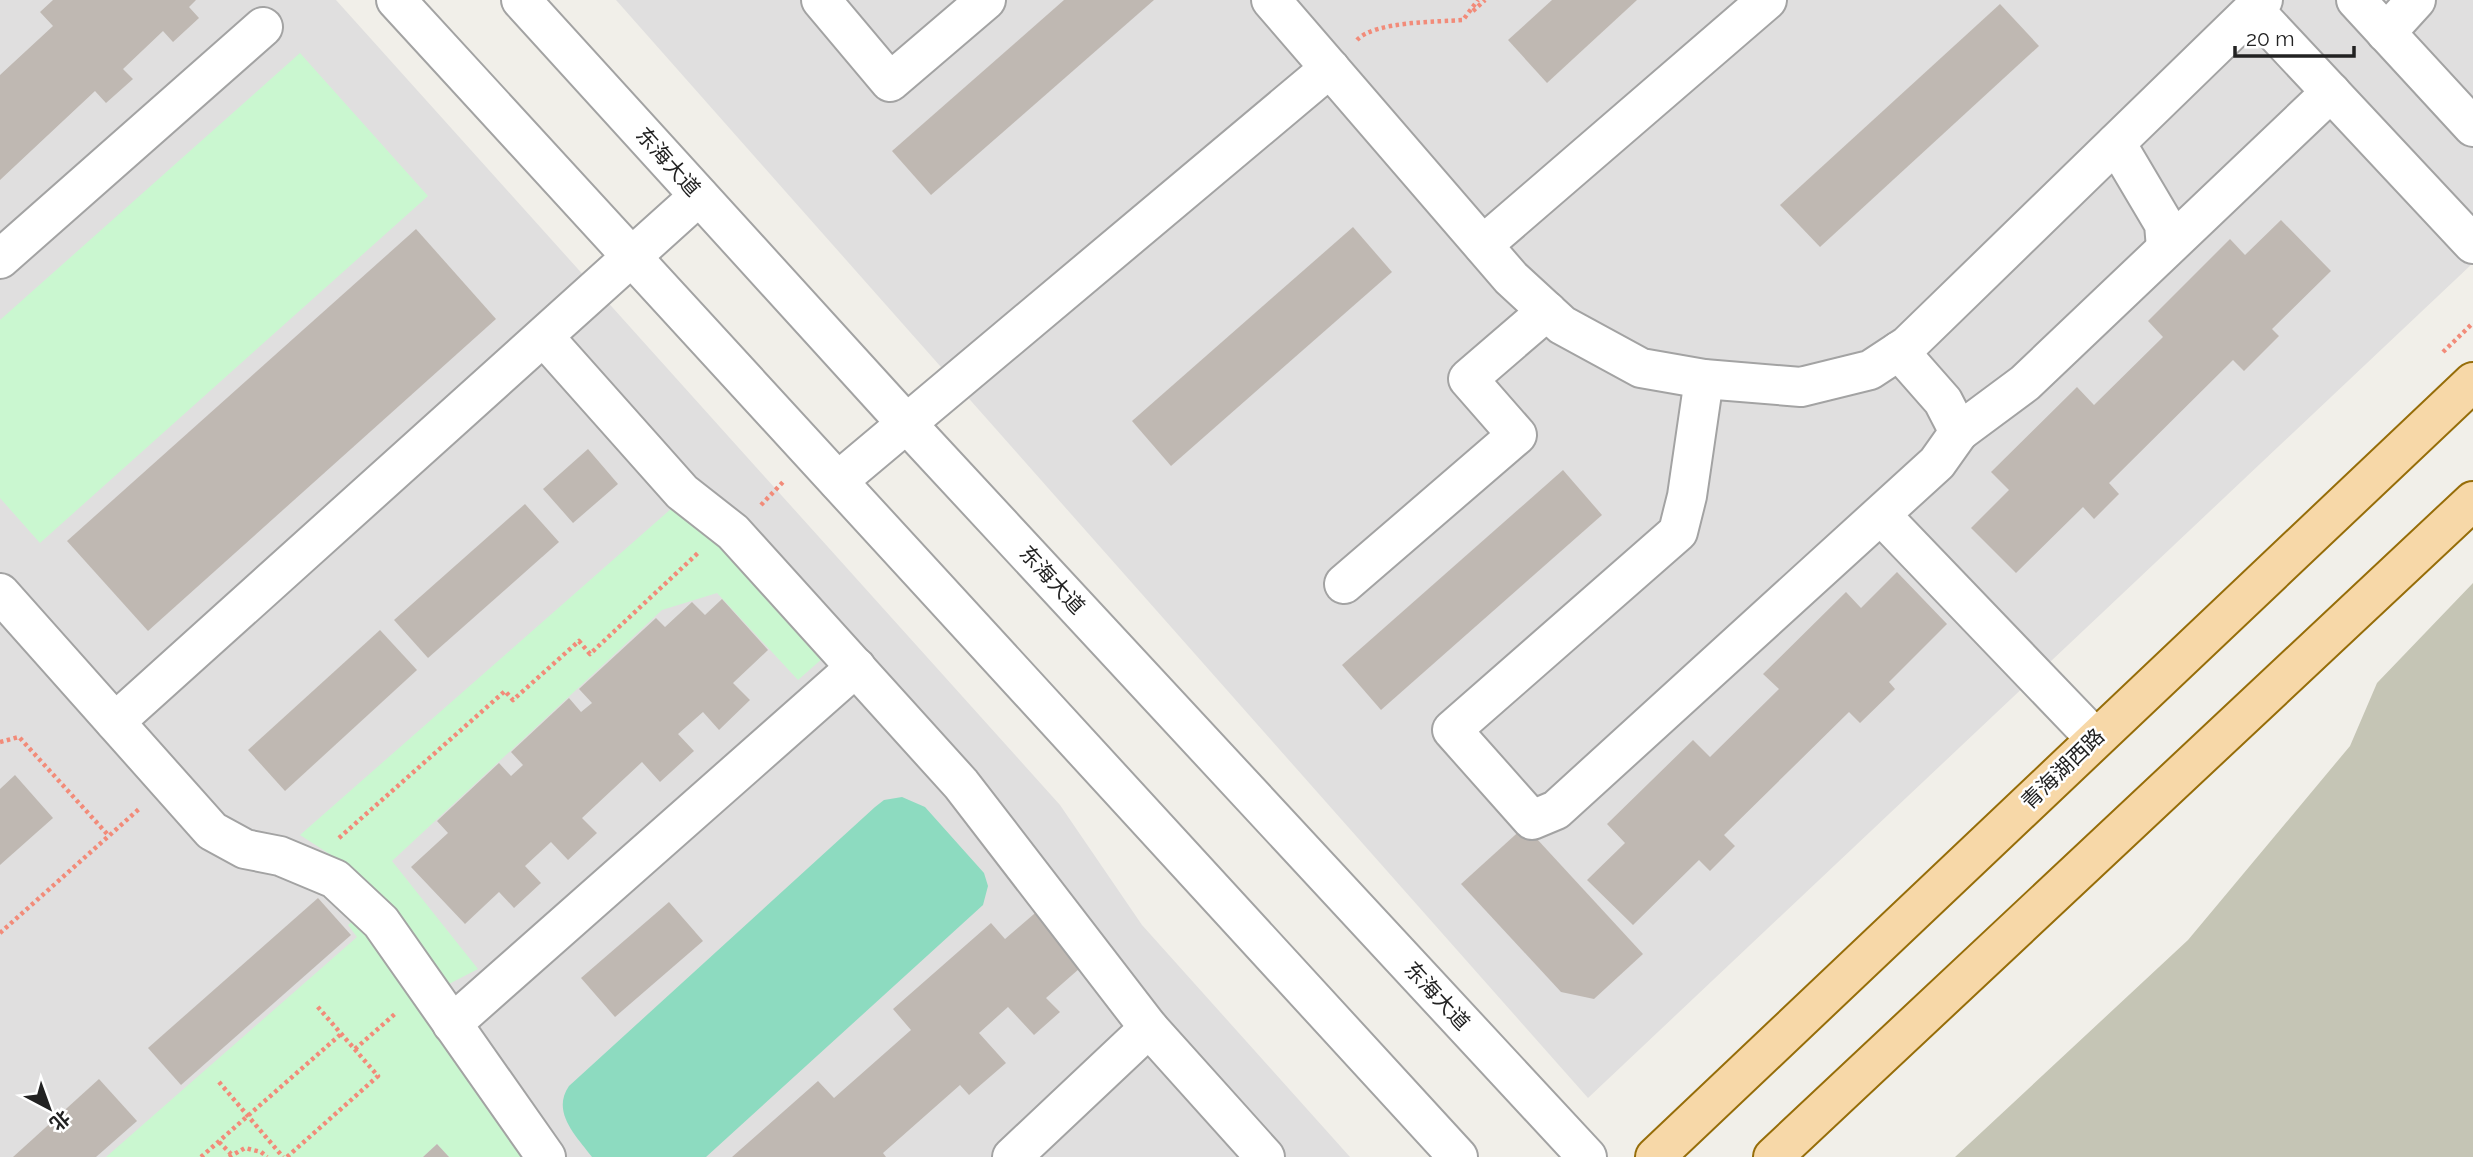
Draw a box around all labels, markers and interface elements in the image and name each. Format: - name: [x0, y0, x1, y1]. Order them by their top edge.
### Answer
- scale bar: [2235, 14, 2354, 58]
- text: 20 m: [2246, 26, 2294, 51]
- street label: 东海大道: [631, 122, 706, 201]
- street label: 东海大道: [1015, 540, 1090, 619]
- street label: 青海湖西路: [2016, 723, 2109, 814]
- street label: 东海大道: [1400, 956, 1475, 1035]
- north arrow: [14, 1073, 84, 1143]
- text: 北: [46, 1106, 75, 1135]

